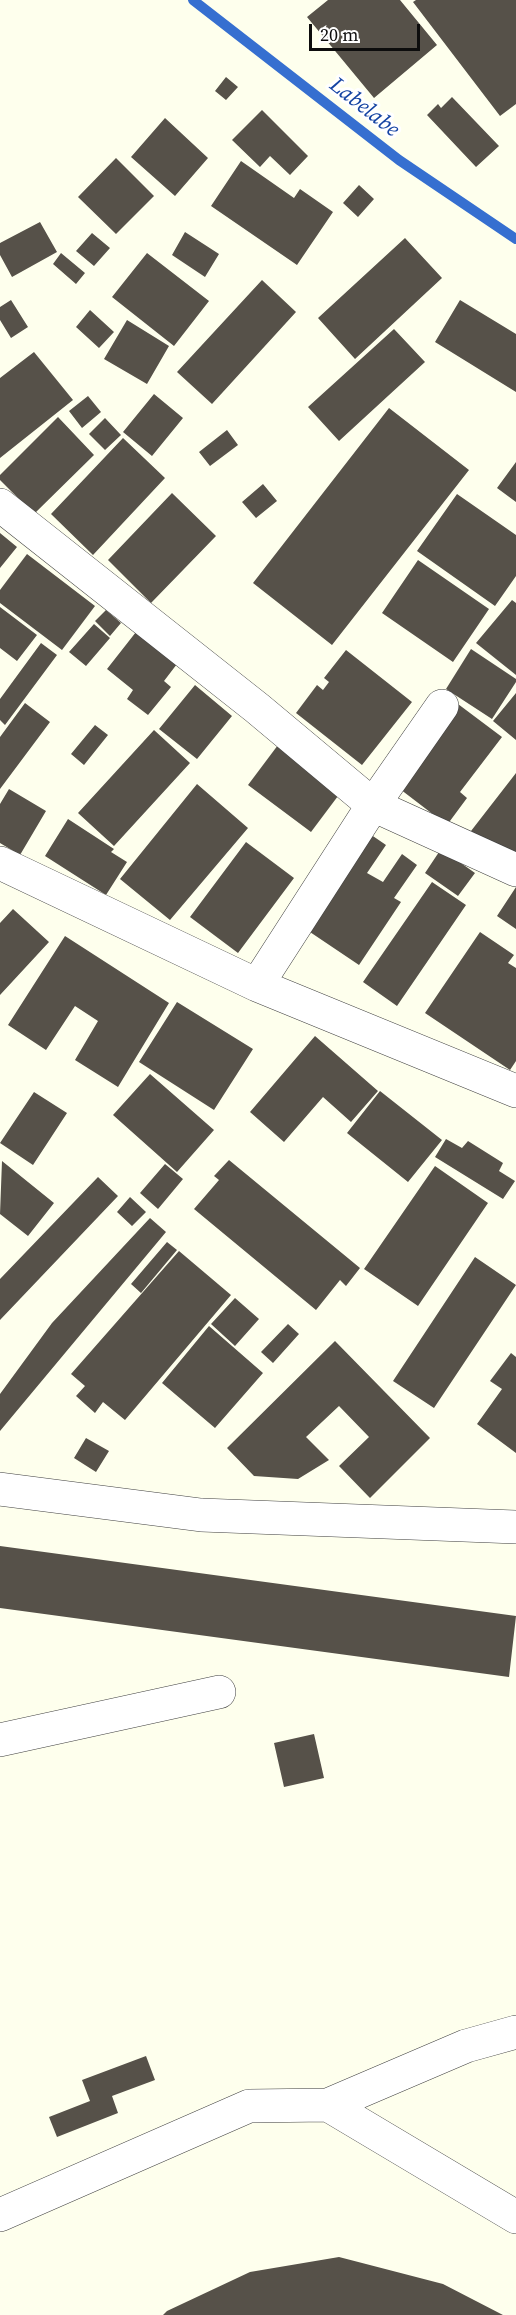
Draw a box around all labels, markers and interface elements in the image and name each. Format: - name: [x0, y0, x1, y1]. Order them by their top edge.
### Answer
- scale bar: [312, 12, 423, 50]
- text: 20 m: [320, 22, 358, 47]
- water label: Labelabe: [324, 73, 404, 143]

